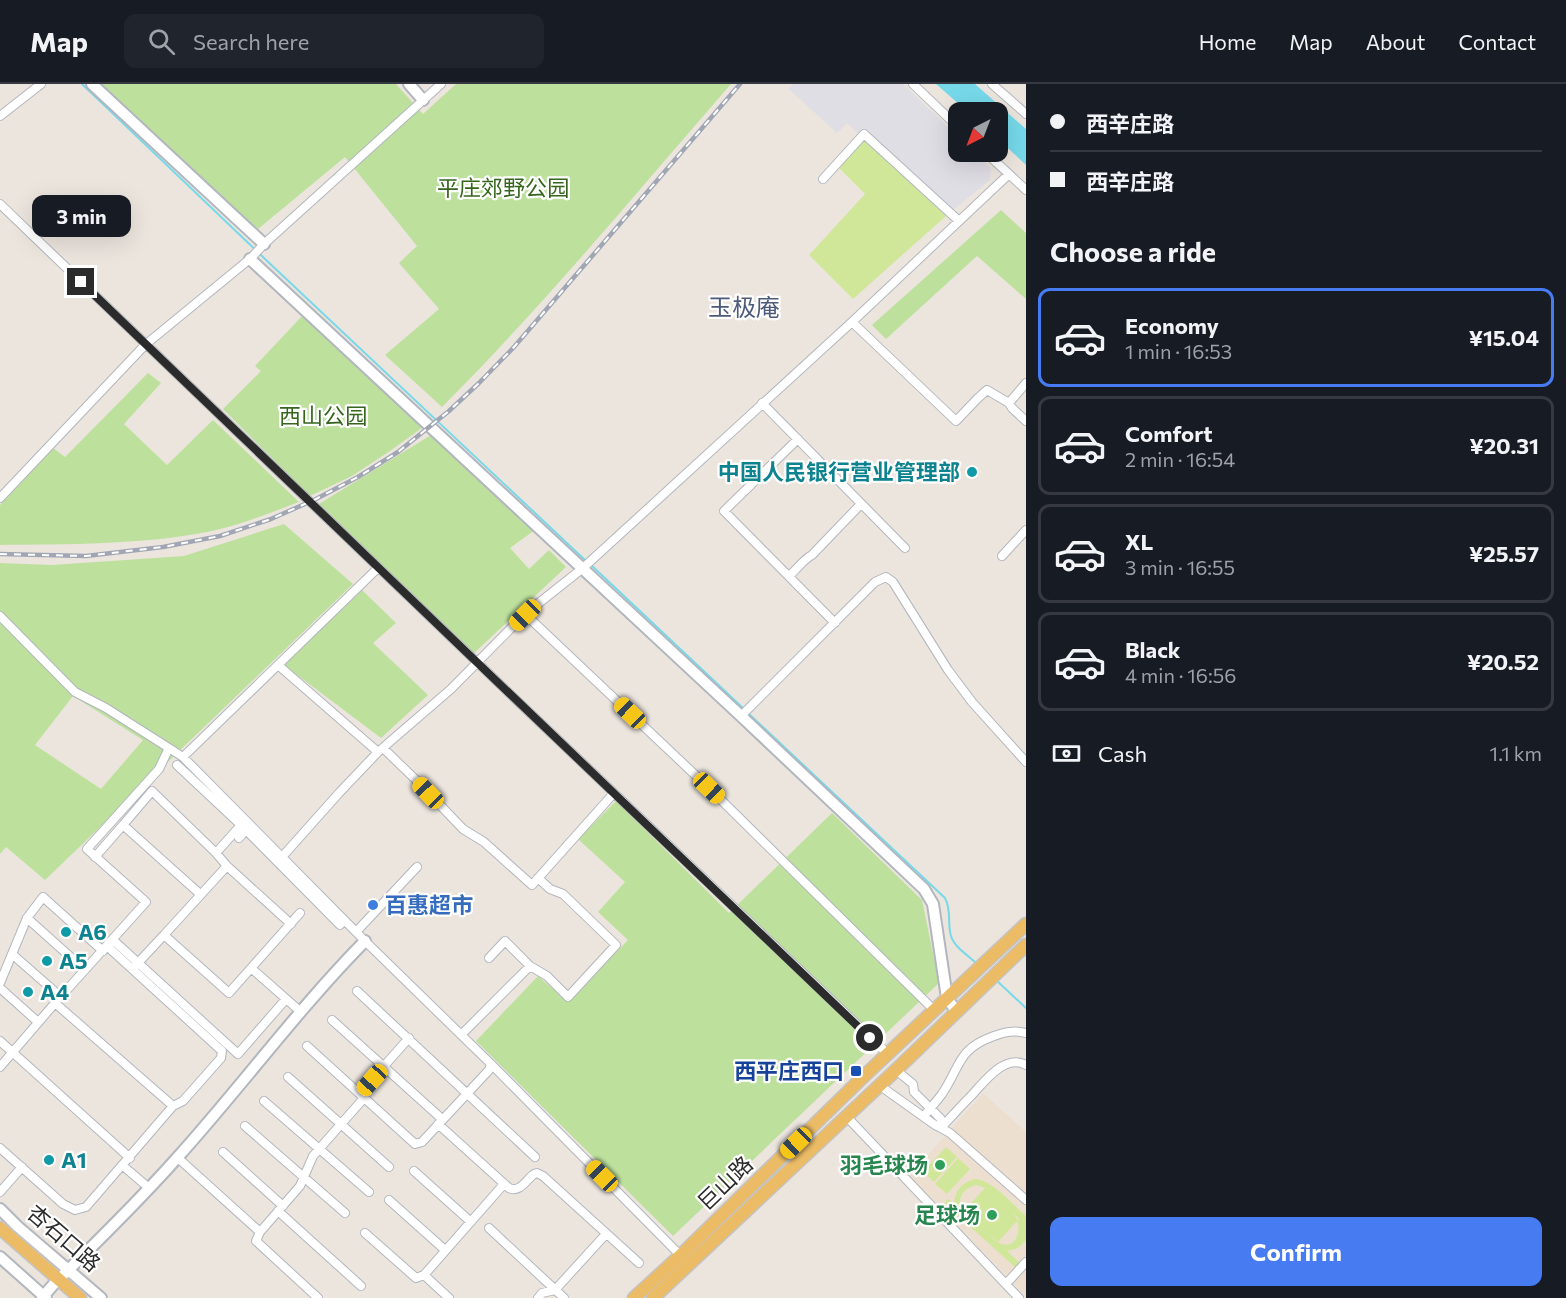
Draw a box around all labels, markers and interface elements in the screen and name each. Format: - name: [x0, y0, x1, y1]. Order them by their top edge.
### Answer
- search box: [124, 14, 544, 68]
- text: Map: [30, 24, 88, 58]
- icon: search: [145, 25, 178, 58]
- text: Search here: [193, 28, 309, 55]
- text: Home: [1199, 29, 1256, 54]
- text: Map: [1289, 29, 1333, 54]
- text: About: [1366, 29, 1425, 54]
- text: Contact: [1458, 29, 1536, 54]
- north arrow: [948, 102, 1008, 162]
- map controls: [948, 102, 1008, 162]
- text: 西辛庄路: [1086, 110, 1174, 137]
- text: 西辛庄路: [1086, 168, 1174, 195]
- park label: 平庄郊野公园: [437, 174, 569, 201]
- callout: 3 min: [32, 195, 130, 237]
- text: 3 min: [56, 204, 107, 228]
- text: Choose a ride: [1050, 235, 1216, 268]
- route end: [67, 268, 94, 295]
- district label: 玉极庵: [708, 292, 780, 321]
- icon: car: [1053, 311, 1107, 365]
- text: Economy: [1125, 312, 1219, 339]
- text: ¥15.04: [1469, 324, 1539, 351]
- text: 1 min · 16:53: [1125, 339, 1232, 363]
- park label: 西山公园: [279, 402, 367, 429]
- icon: car: [1053, 419, 1107, 473]
- text: Comfort: [1125, 420, 1213, 447]
- text: ¥20.31: [1470, 432, 1539, 459]
- text: 2 min · 16:54: [1125, 447, 1235, 471]
- place label: 中国人民银行营业管理部: [718, 458, 960, 485]
- marker: 中国人民银行营业管理部: [965, 465, 979, 479]
- icon: car: [1053, 527, 1107, 581]
- text: XL: [1125, 528, 1153, 555]
- text: ¥25.57: [1469, 540, 1539, 567]
- text: 3 min · 16:55: [1125, 555, 1235, 579]
- car: [506, 596, 544, 634]
- icon: car: [1053, 635, 1107, 689]
- text: Black: [1125, 636, 1180, 663]
- text: ¥20.52: [1467, 648, 1539, 675]
- text: 4 min · 16:56: [1125, 663, 1236, 687]
- car: [611, 694, 649, 732]
- icon: cash: [1050, 737, 1083, 770]
- text: Cash: [1098, 740, 1147, 767]
- text: 1.1 km: [1490, 741, 1542, 765]
- car: [690, 769, 728, 807]
- car: [409, 774, 447, 812]
- place label: 百惠超市: [385, 891, 473, 918]
- marker: 百惠超市: [366, 898, 380, 912]
- place label: A6: [78, 918, 107, 945]
- marker: A6: [59, 925, 73, 939]
- place label: A5: [59, 947, 88, 974]
- marker: A5: [40, 954, 54, 968]
- place label: A4: [40, 978, 69, 1005]
- marker: A4: [21, 985, 35, 999]
- route start: [856, 1024, 883, 1051]
- place label: 西平庄西口: [734, 1057, 844, 1084]
- car: [353, 1061, 391, 1099]
- marker: 西平庄西口: [849, 1064, 863, 1078]
- car: [777, 1124, 815, 1162]
- place label: A1: [61, 1146, 87, 1173]
- street label: 巨山路: [692, 1150, 758, 1215]
- place label: 羽毛球场: [840, 1151, 928, 1178]
- marker: A1: [42, 1153, 56, 1167]
- car: [583, 1157, 621, 1195]
- marker: 羽毛球场: [933, 1158, 947, 1172]
- street label: 杏石口路: [22, 1199, 106, 1277]
- place label: 足球场: [914, 1201, 980, 1228]
- marker: 足球场: [985, 1208, 999, 1222]
- button: Confirm: [1050, 1217, 1542, 1286]

